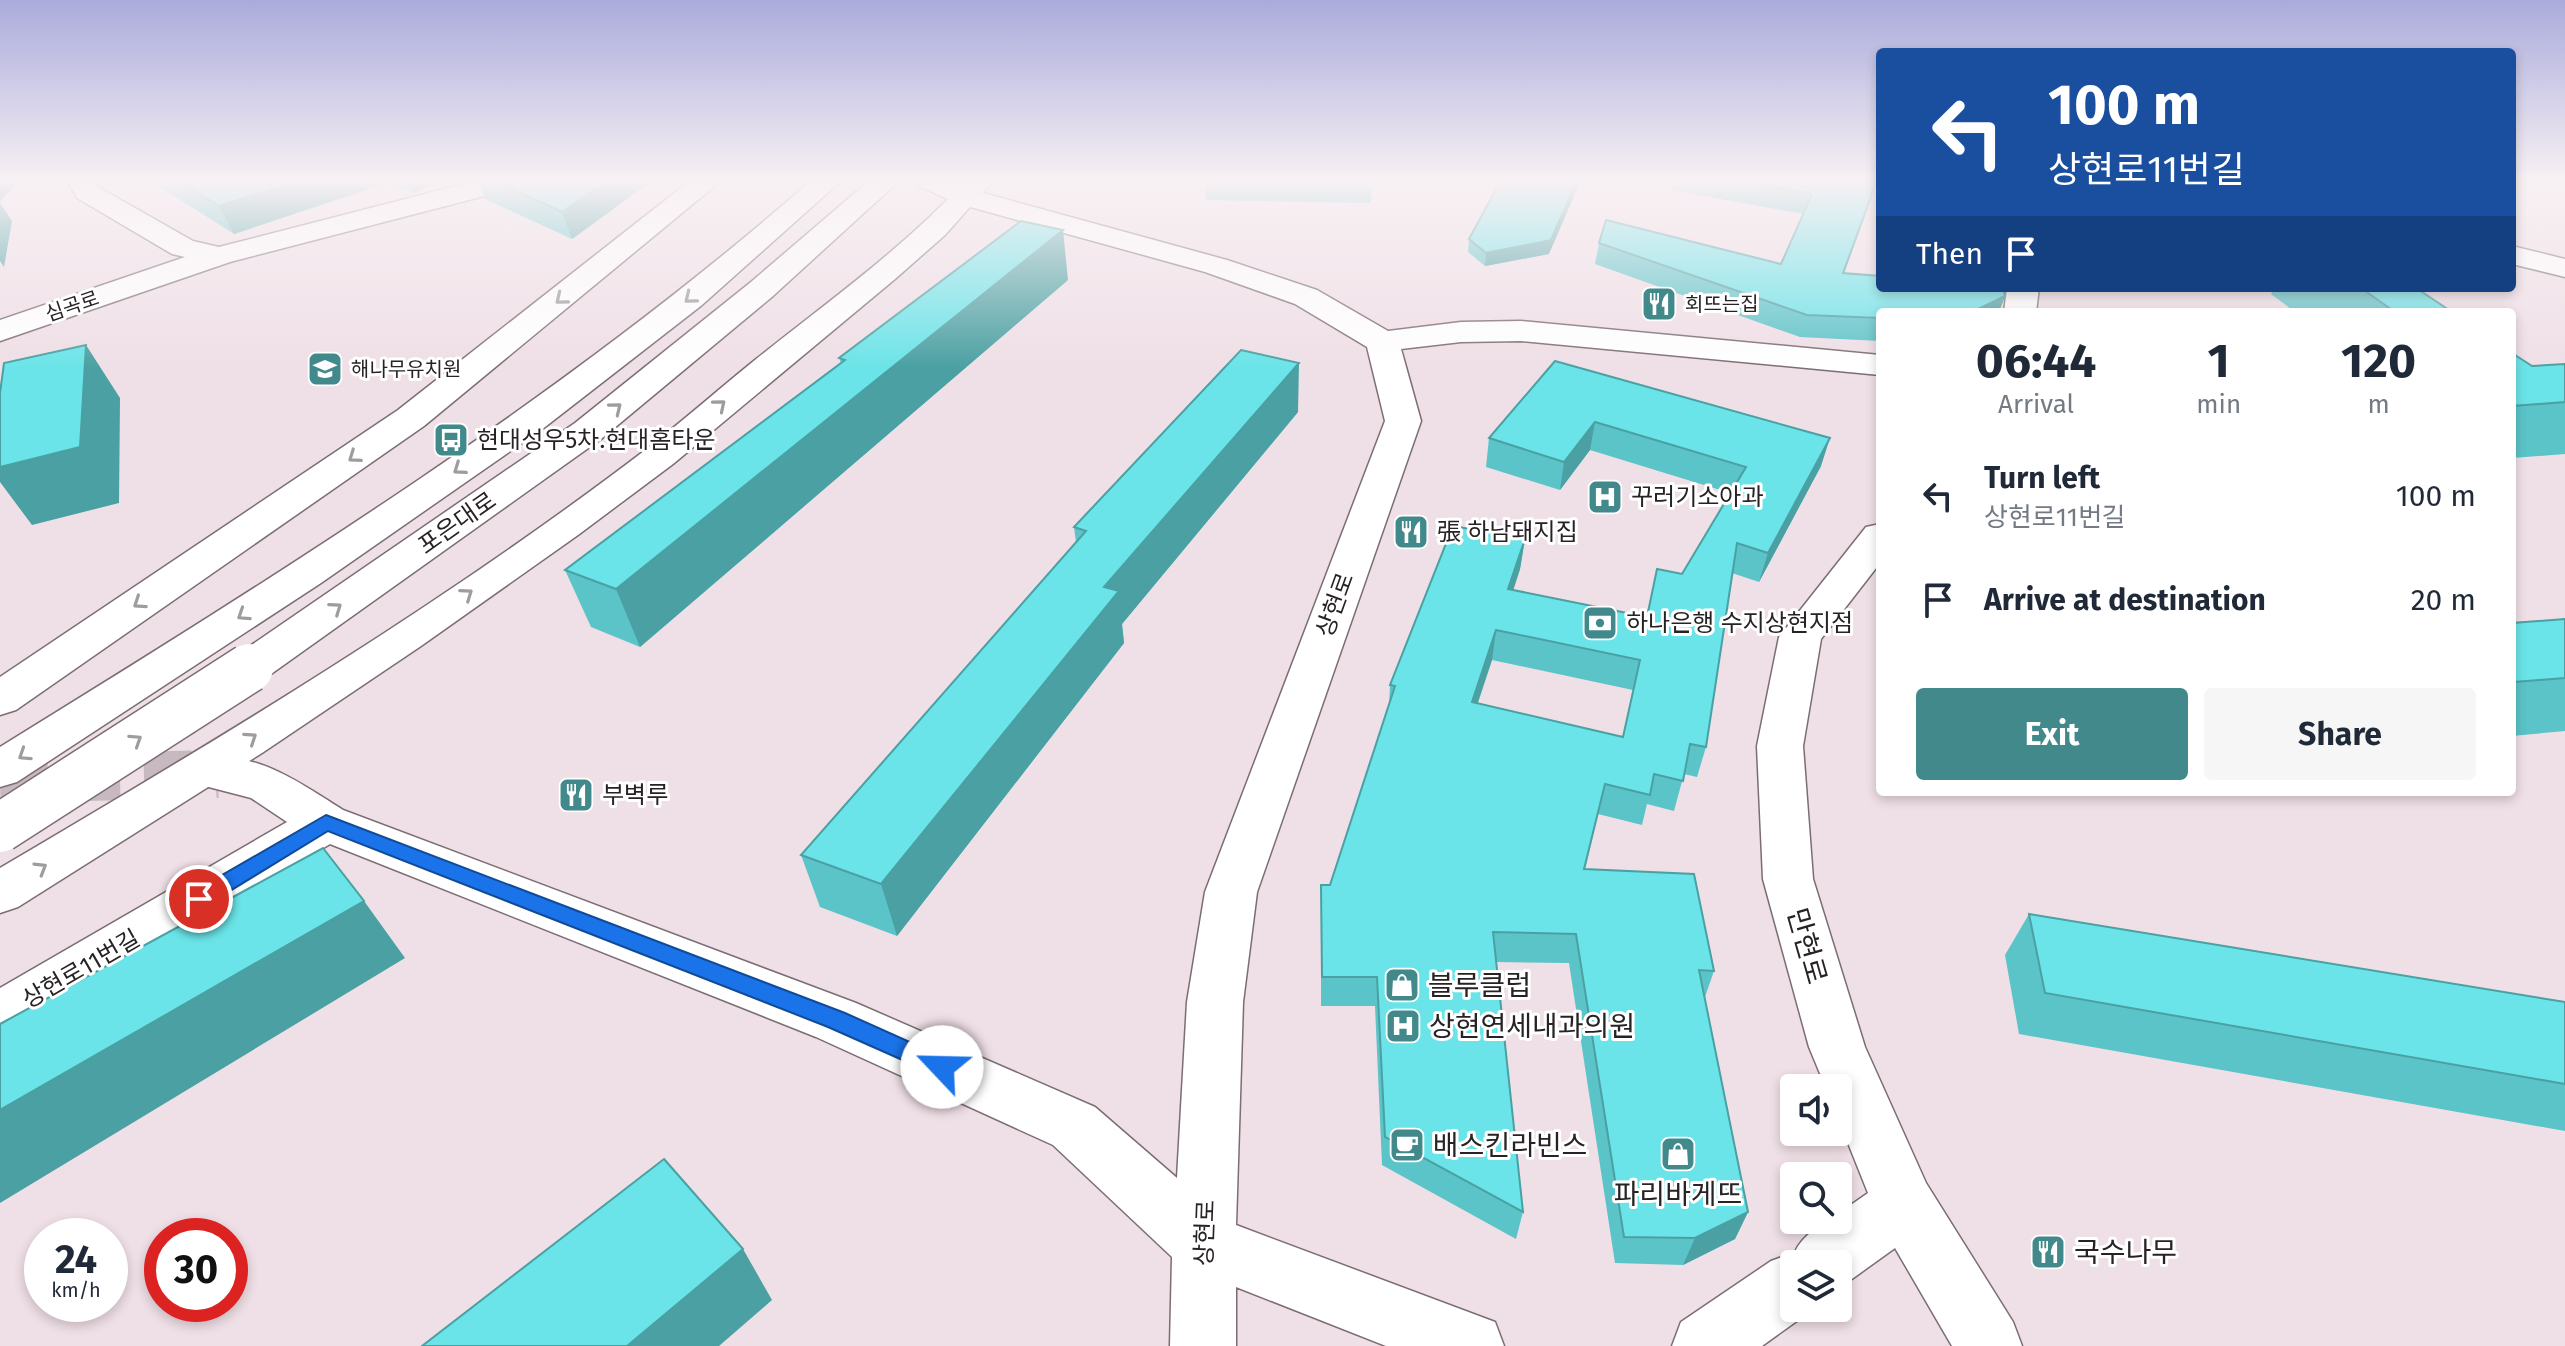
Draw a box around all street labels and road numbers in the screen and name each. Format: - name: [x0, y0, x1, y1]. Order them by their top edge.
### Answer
- street label: 심곡로: [42, 286, 102, 326]
- street label: 포은대로: [413, 486, 501, 560]
- street label: 상현로: [1311, 569, 1359, 641]
- street label: 만현로: [1780, 904, 1834, 988]
- street label: 상현로11번길: [17, 924, 145, 1014]
- street label: 상현로: [1190, 1199, 1220, 1267]

